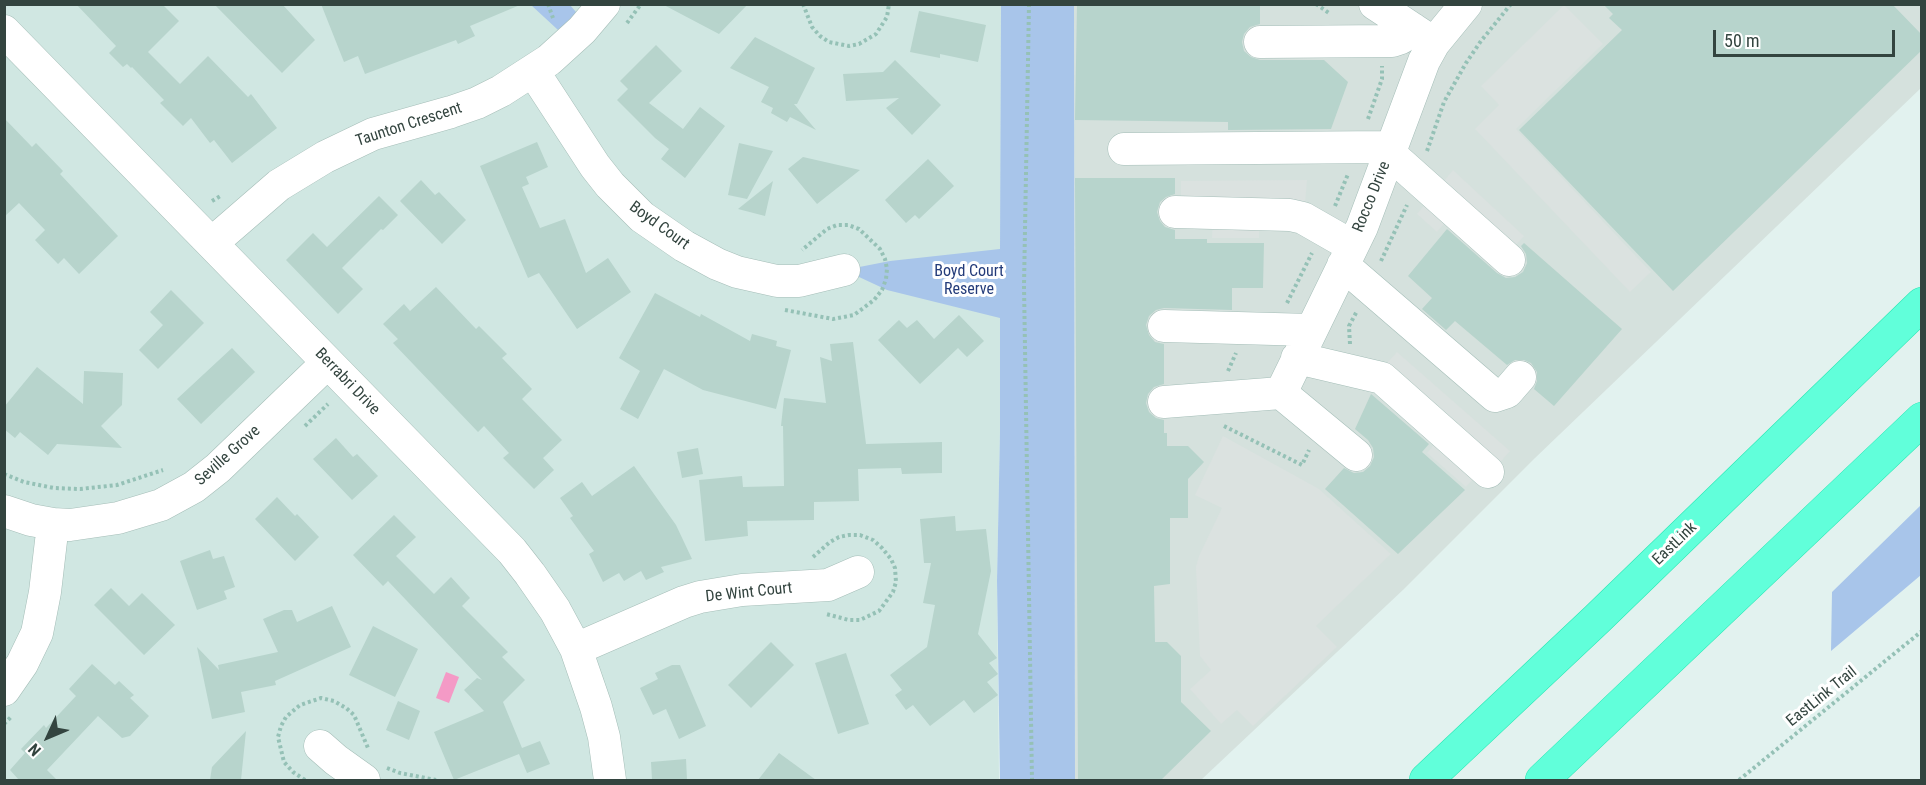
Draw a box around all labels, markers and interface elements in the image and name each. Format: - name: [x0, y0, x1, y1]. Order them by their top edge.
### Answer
- scale bar: [1716, 18, 1898, 56]
- text: 50 m: [1724, 30, 1759, 51]
- street label: Taunton Crescent: [353, 99, 465, 151]
- street label: Rocco Drive: [1349, 159, 1395, 235]
- street label: Boyd Court: [625, 198, 693, 254]
- park label: Boyd Court Reserve: [934, 262, 1004, 300]
- street label: Berrabri Drive: [310, 345, 384, 419]
- street label: Seville Grove: [191, 422, 265, 490]
- street label: EastLink: [1649, 518, 1701, 570]
- street label: De Wint Court: [705, 579, 793, 607]
- street label: EastLink Trail: [1783, 663, 1861, 731]
- north arrow: [18, 707, 78, 767]
- text: N: [24, 740, 45, 760]

